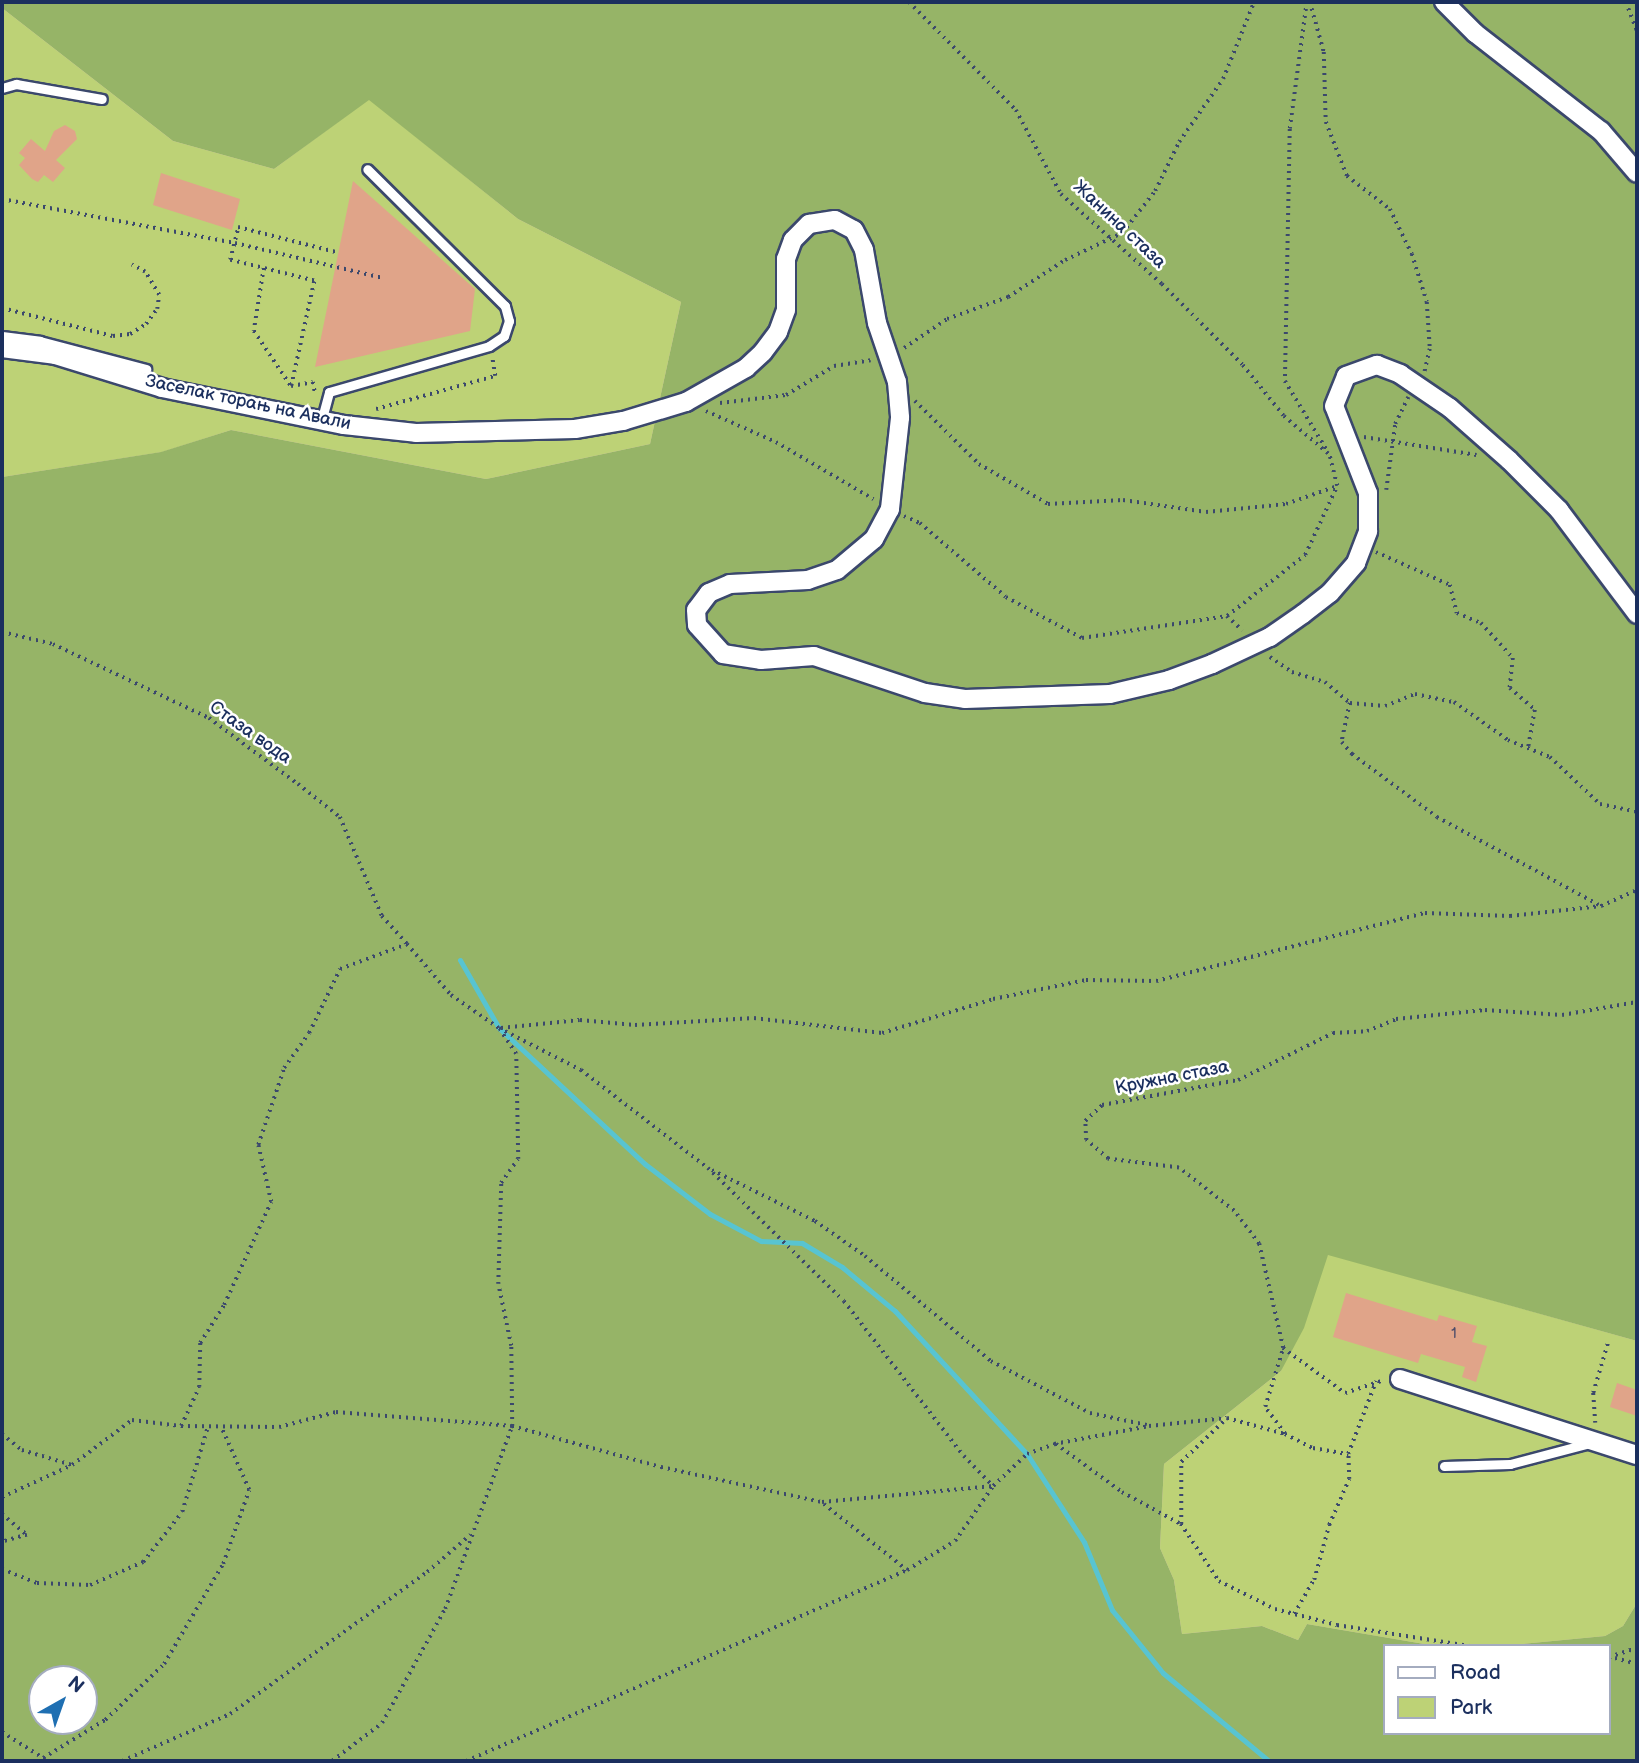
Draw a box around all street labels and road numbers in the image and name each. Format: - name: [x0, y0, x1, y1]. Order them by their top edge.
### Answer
- street label: Жанина стаза: [1068, 176, 1170, 274]
- street label: Заселак торањ на Авали: [143, 371, 353, 435]
- street label: Стаза вода: [205, 697, 295, 769]
- street label: Кружна стаза: [1113, 1056, 1231, 1100]

